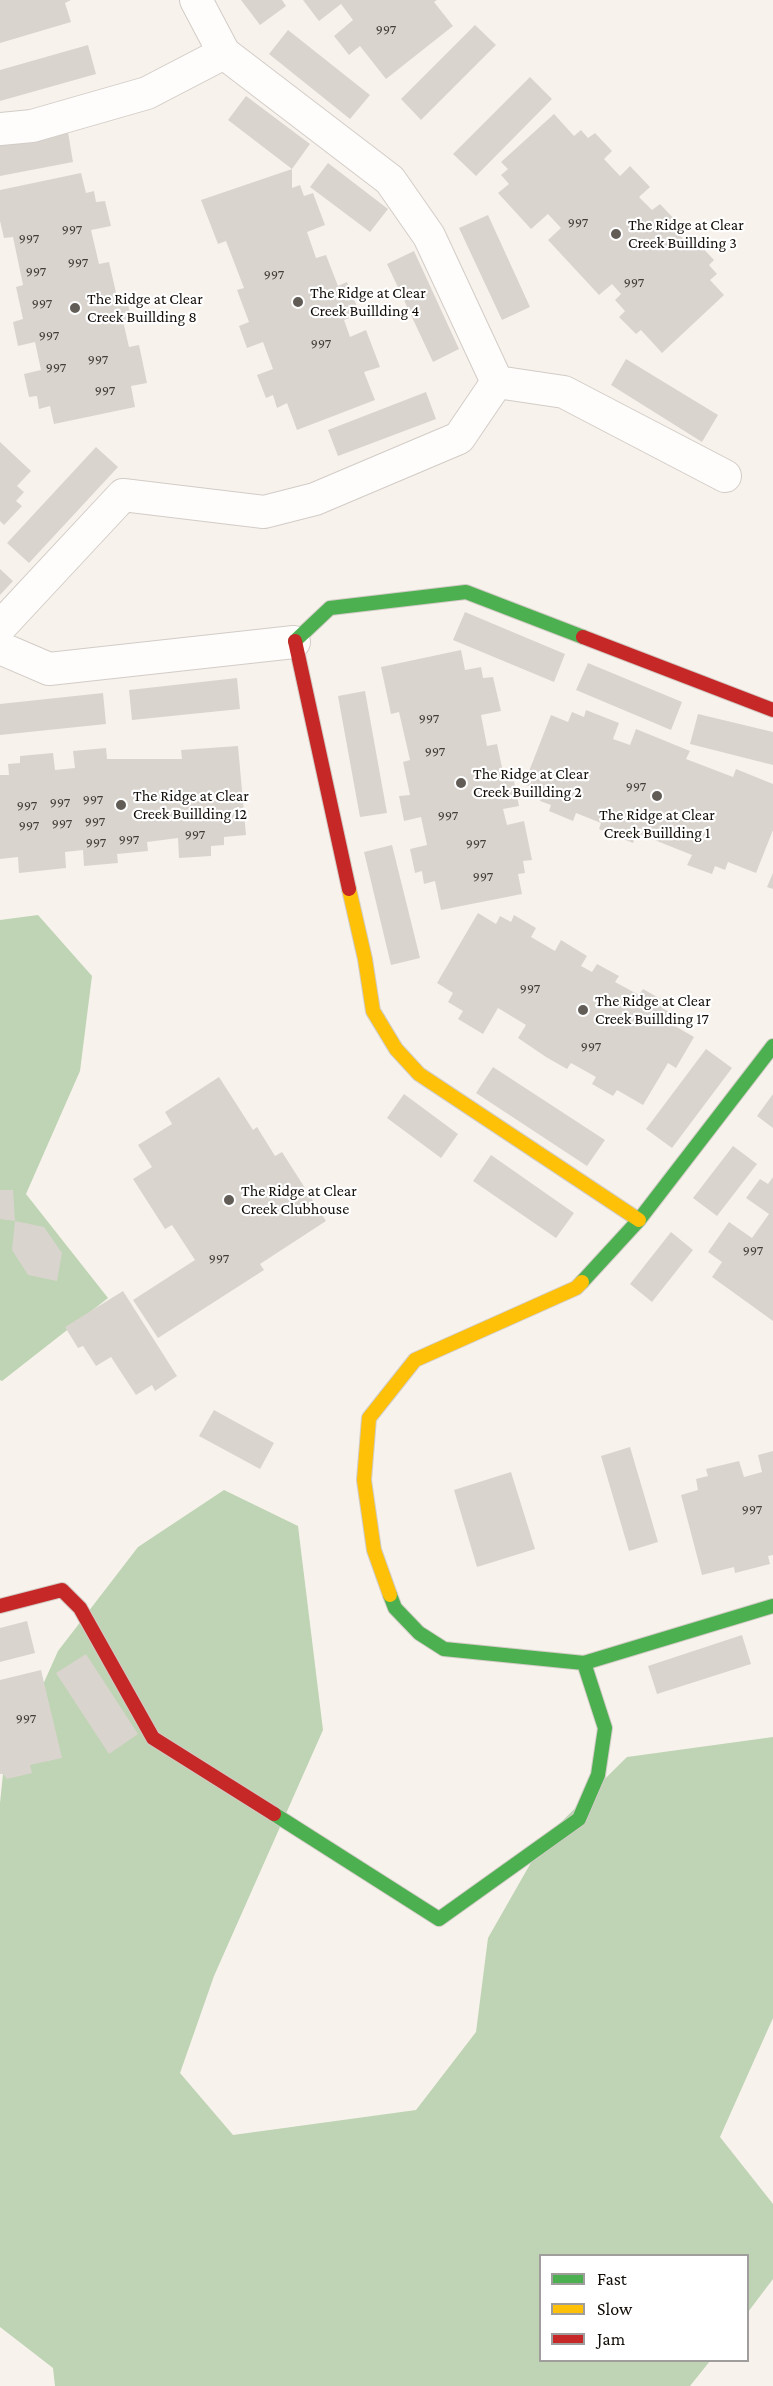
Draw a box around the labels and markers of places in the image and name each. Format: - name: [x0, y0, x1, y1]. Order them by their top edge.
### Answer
- place label: The Ridge at Clear Creek Buillding 3: [628, 215, 744, 253]
- marker: The Ridge at Clear Creek Buillding 3: [609, 227, 623, 241]
- place label: The Ridge at Clear Creek Buillding 4: [310, 283, 426, 321]
- place label: The Ridge at Clear Creek Buillding 8: [87, 289, 203, 327]
- marker: The Ridge at Clear Creek Buillding 4: [291, 295, 305, 309]
- marker: The Ridge at Clear Creek Buillding 8: [68, 301, 82, 315]
- place label: The Ridge at Clear Creek Buillding 2: [473, 764, 589, 802]
- marker: The Ridge at Clear Creek Buillding 2: [454, 776, 468, 790]
- place label: The Ridge at Clear Creek Buillding 12: [133, 786, 249, 824]
- marker: The Ridge at Clear Creek Buillding 1: [650, 789, 664, 803]
- marker: The Ridge at Clear Creek Buillding 12: [114, 798, 128, 812]
- place label: The Ridge at Clear Creek Buillding 1: [599, 805, 715, 843]
- place label: The Ridge at Clear Creek Buillding 17: [595, 991, 711, 1029]
- marker: The Ridge at Clear Creek Buillding 17: [576, 1003, 590, 1017]
- place label: The Ridge at Clear Creek Clubhouse: [241, 1181, 357, 1219]
- marker: The Ridge at Clear Creek Clubhouse: [222, 1193, 236, 1207]

